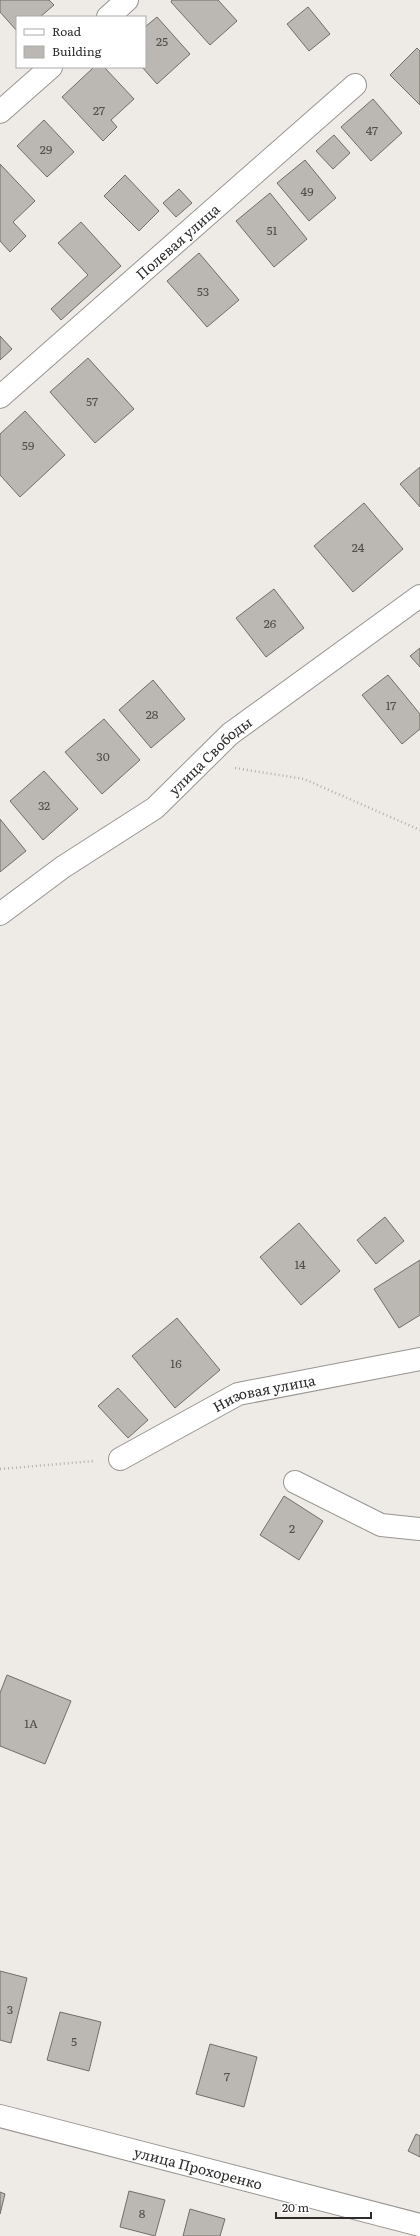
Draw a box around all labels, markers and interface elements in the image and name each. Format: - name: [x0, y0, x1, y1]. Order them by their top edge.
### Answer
- legend: [16, 16, 146, 68]
- text: Road: [52, 22, 82, 40]
- house number: 25: [156, 32, 168, 50]
- text: Building: [52, 42, 102, 60]
- house number: 27: [93, 101, 105, 119]
- house number: 47: [366, 121, 378, 139]
- house number: 29: [40, 140, 52, 158]
- house number: 49: [301, 182, 313, 200]
- street label: Полевая улица: [131, 199, 224, 284]
- house number: 51: [267, 221, 278, 239]
- house number: 53: [197, 282, 209, 300]
- house number: 57: [86, 392, 98, 410]
- house number: 59: [22, 436, 34, 454]
- house number: 24: [352, 538, 365, 556]
- house number: 26: [264, 614, 277, 632]
- house number: 17: [386, 696, 396, 714]
- house number: 28: [146, 705, 159, 723]
- street label: улица Свободы: [164, 711, 256, 799]
- house number: 30: [96, 747, 110, 765]
- house number: 32: [38, 796, 50, 814]
- house number: 14: [294, 1255, 306, 1273]
- house number: 16: [170, 1354, 182, 1372]
- street label: Низовая улица: [209, 1369, 317, 1416]
- house number: 2: [289, 1519, 295, 1537]
- house number: 1А: [24, 1714, 38, 1732]
- house number: 3: [7, 2000, 13, 2018]
- house number: 5: [71, 2032, 77, 2050]
- house number: 7: [224, 2067, 230, 2085]
- street label: улица Прохоренко: [132, 2141, 265, 2194]
- scale bar: [276, 2194, 371, 2220]
- text: 20 m: [282, 2198, 309, 2216]
- house number: 8: [139, 2204, 146, 2222]

